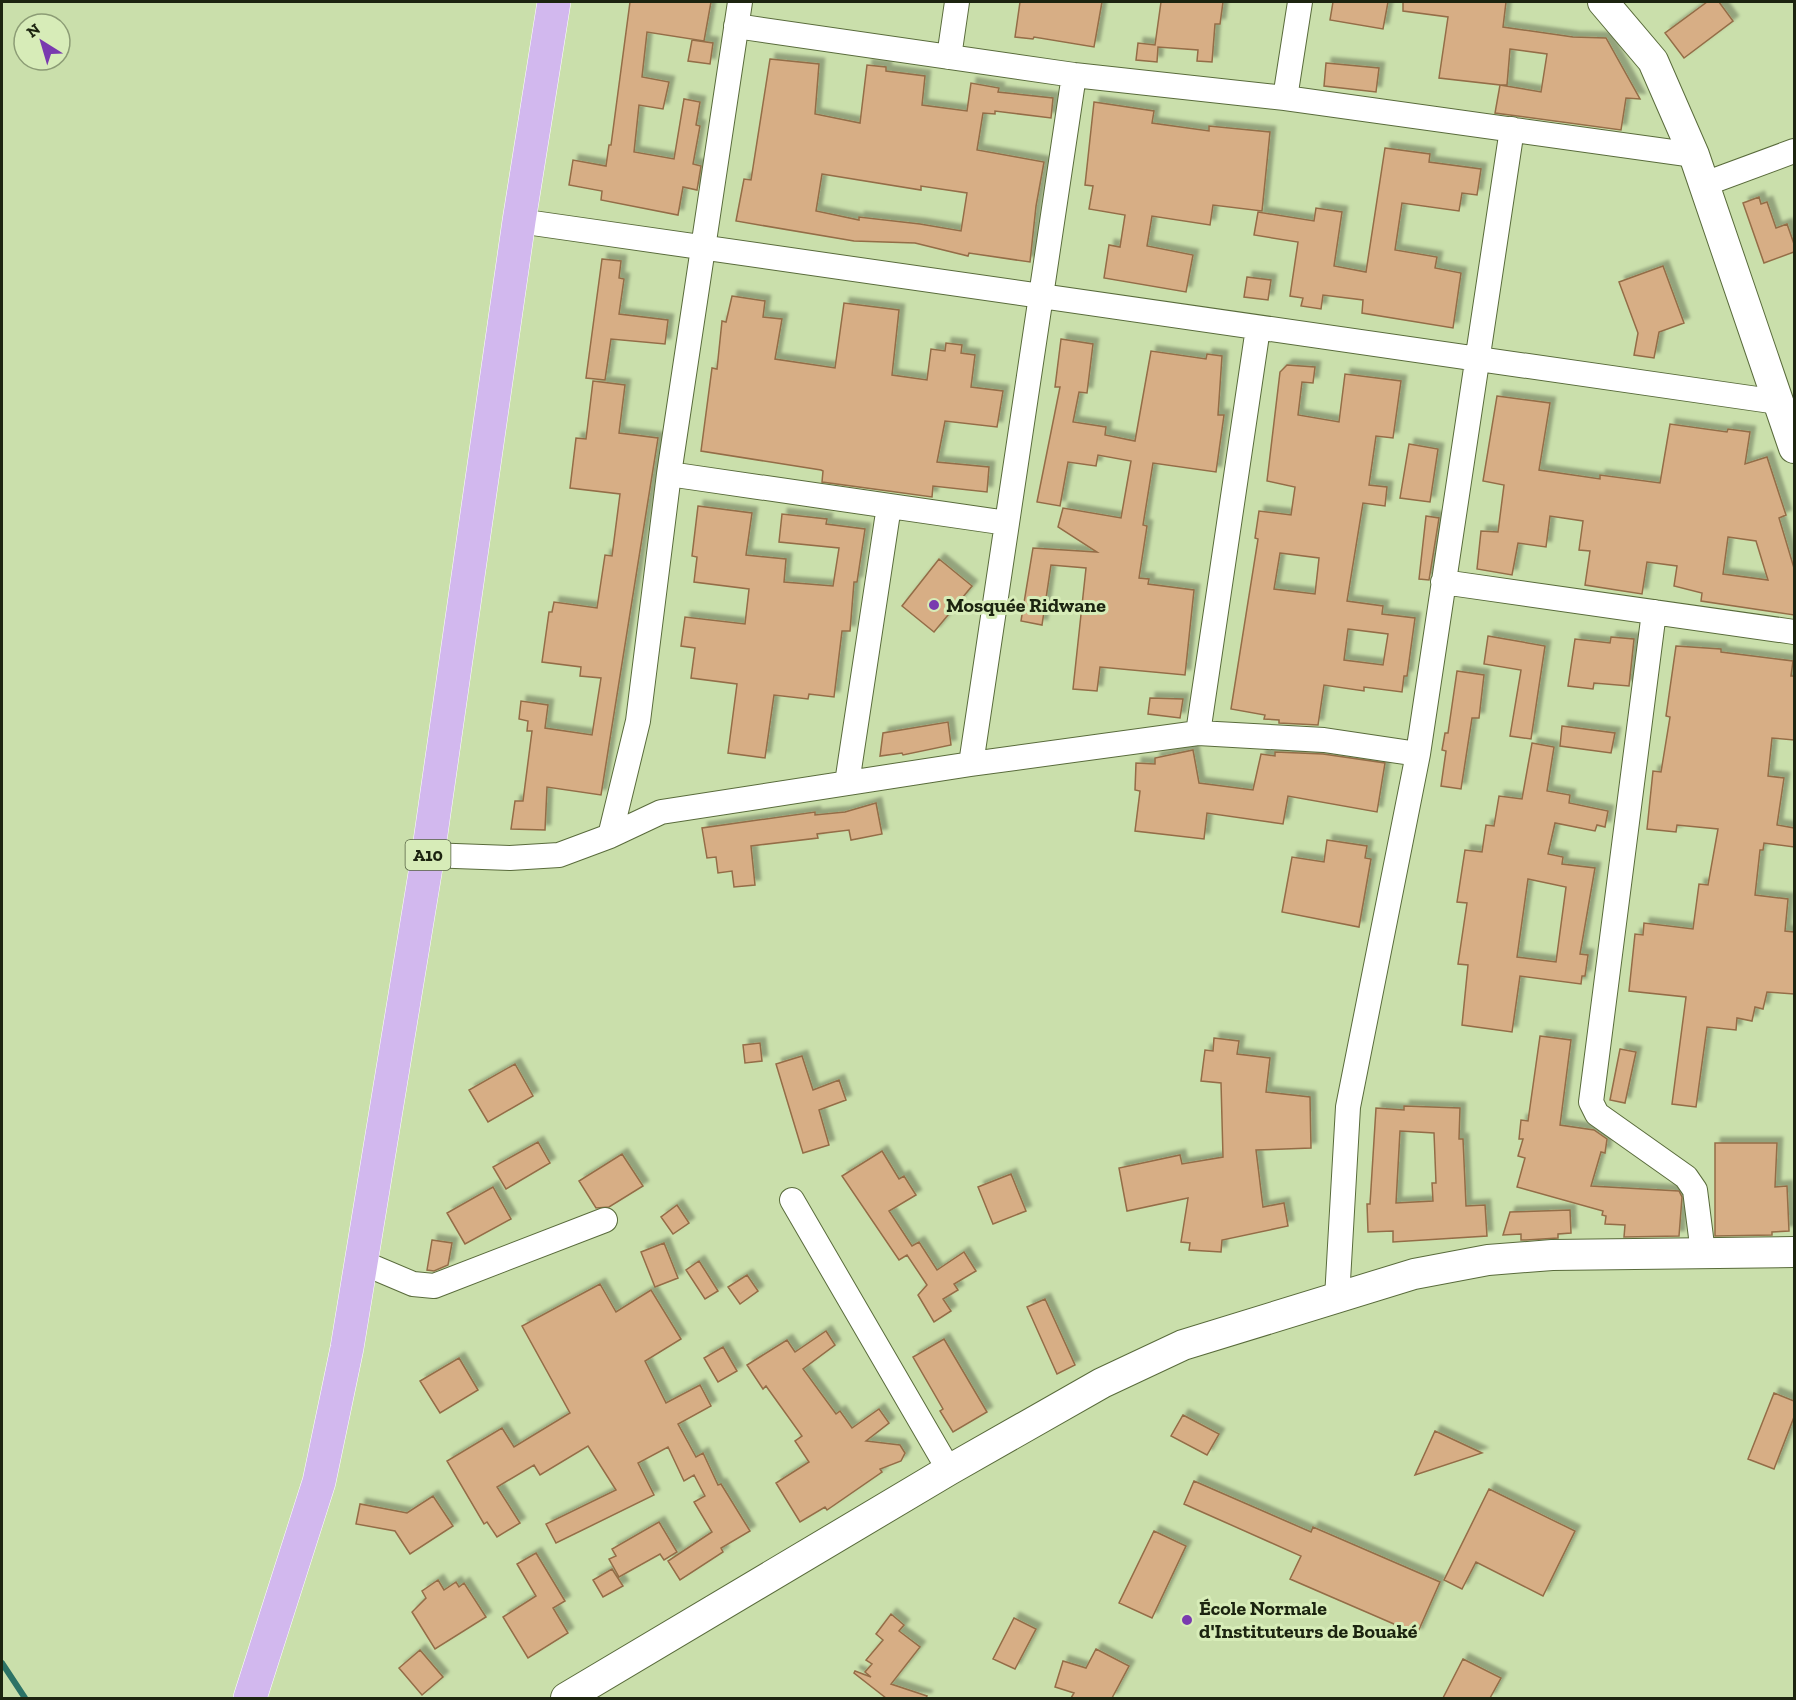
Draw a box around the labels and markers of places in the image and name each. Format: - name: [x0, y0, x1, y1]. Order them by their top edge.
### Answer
- place label: Mosquée Ridwane: [946, 593, 1106, 617]
- marker: Mosquée Ridwane: [927, 598, 941, 612]
- place label: École Normale d'Instituteurs de Bouaké: [1199, 1596, 1418, 1643]
- marker: École Normale d'Instituteurs de Bouaké: [1180, 1613, 1194, 1627]

